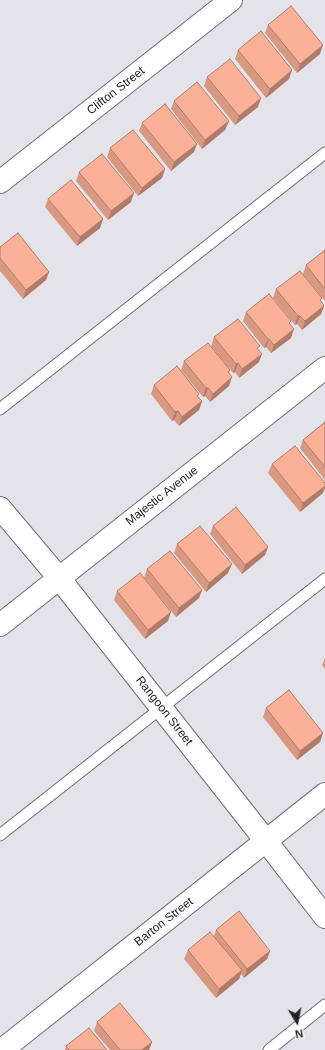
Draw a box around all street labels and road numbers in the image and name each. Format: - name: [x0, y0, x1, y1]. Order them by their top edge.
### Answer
- street label: Clifton Street: [84, 64, 148, 118]
- street label: Majestic Avenue: [123, 463, 201, 529]
- street label: Rangoon Street: [132, 673, 196, 749]
- street label: Barton Street: [132, 895, 196, 949]

